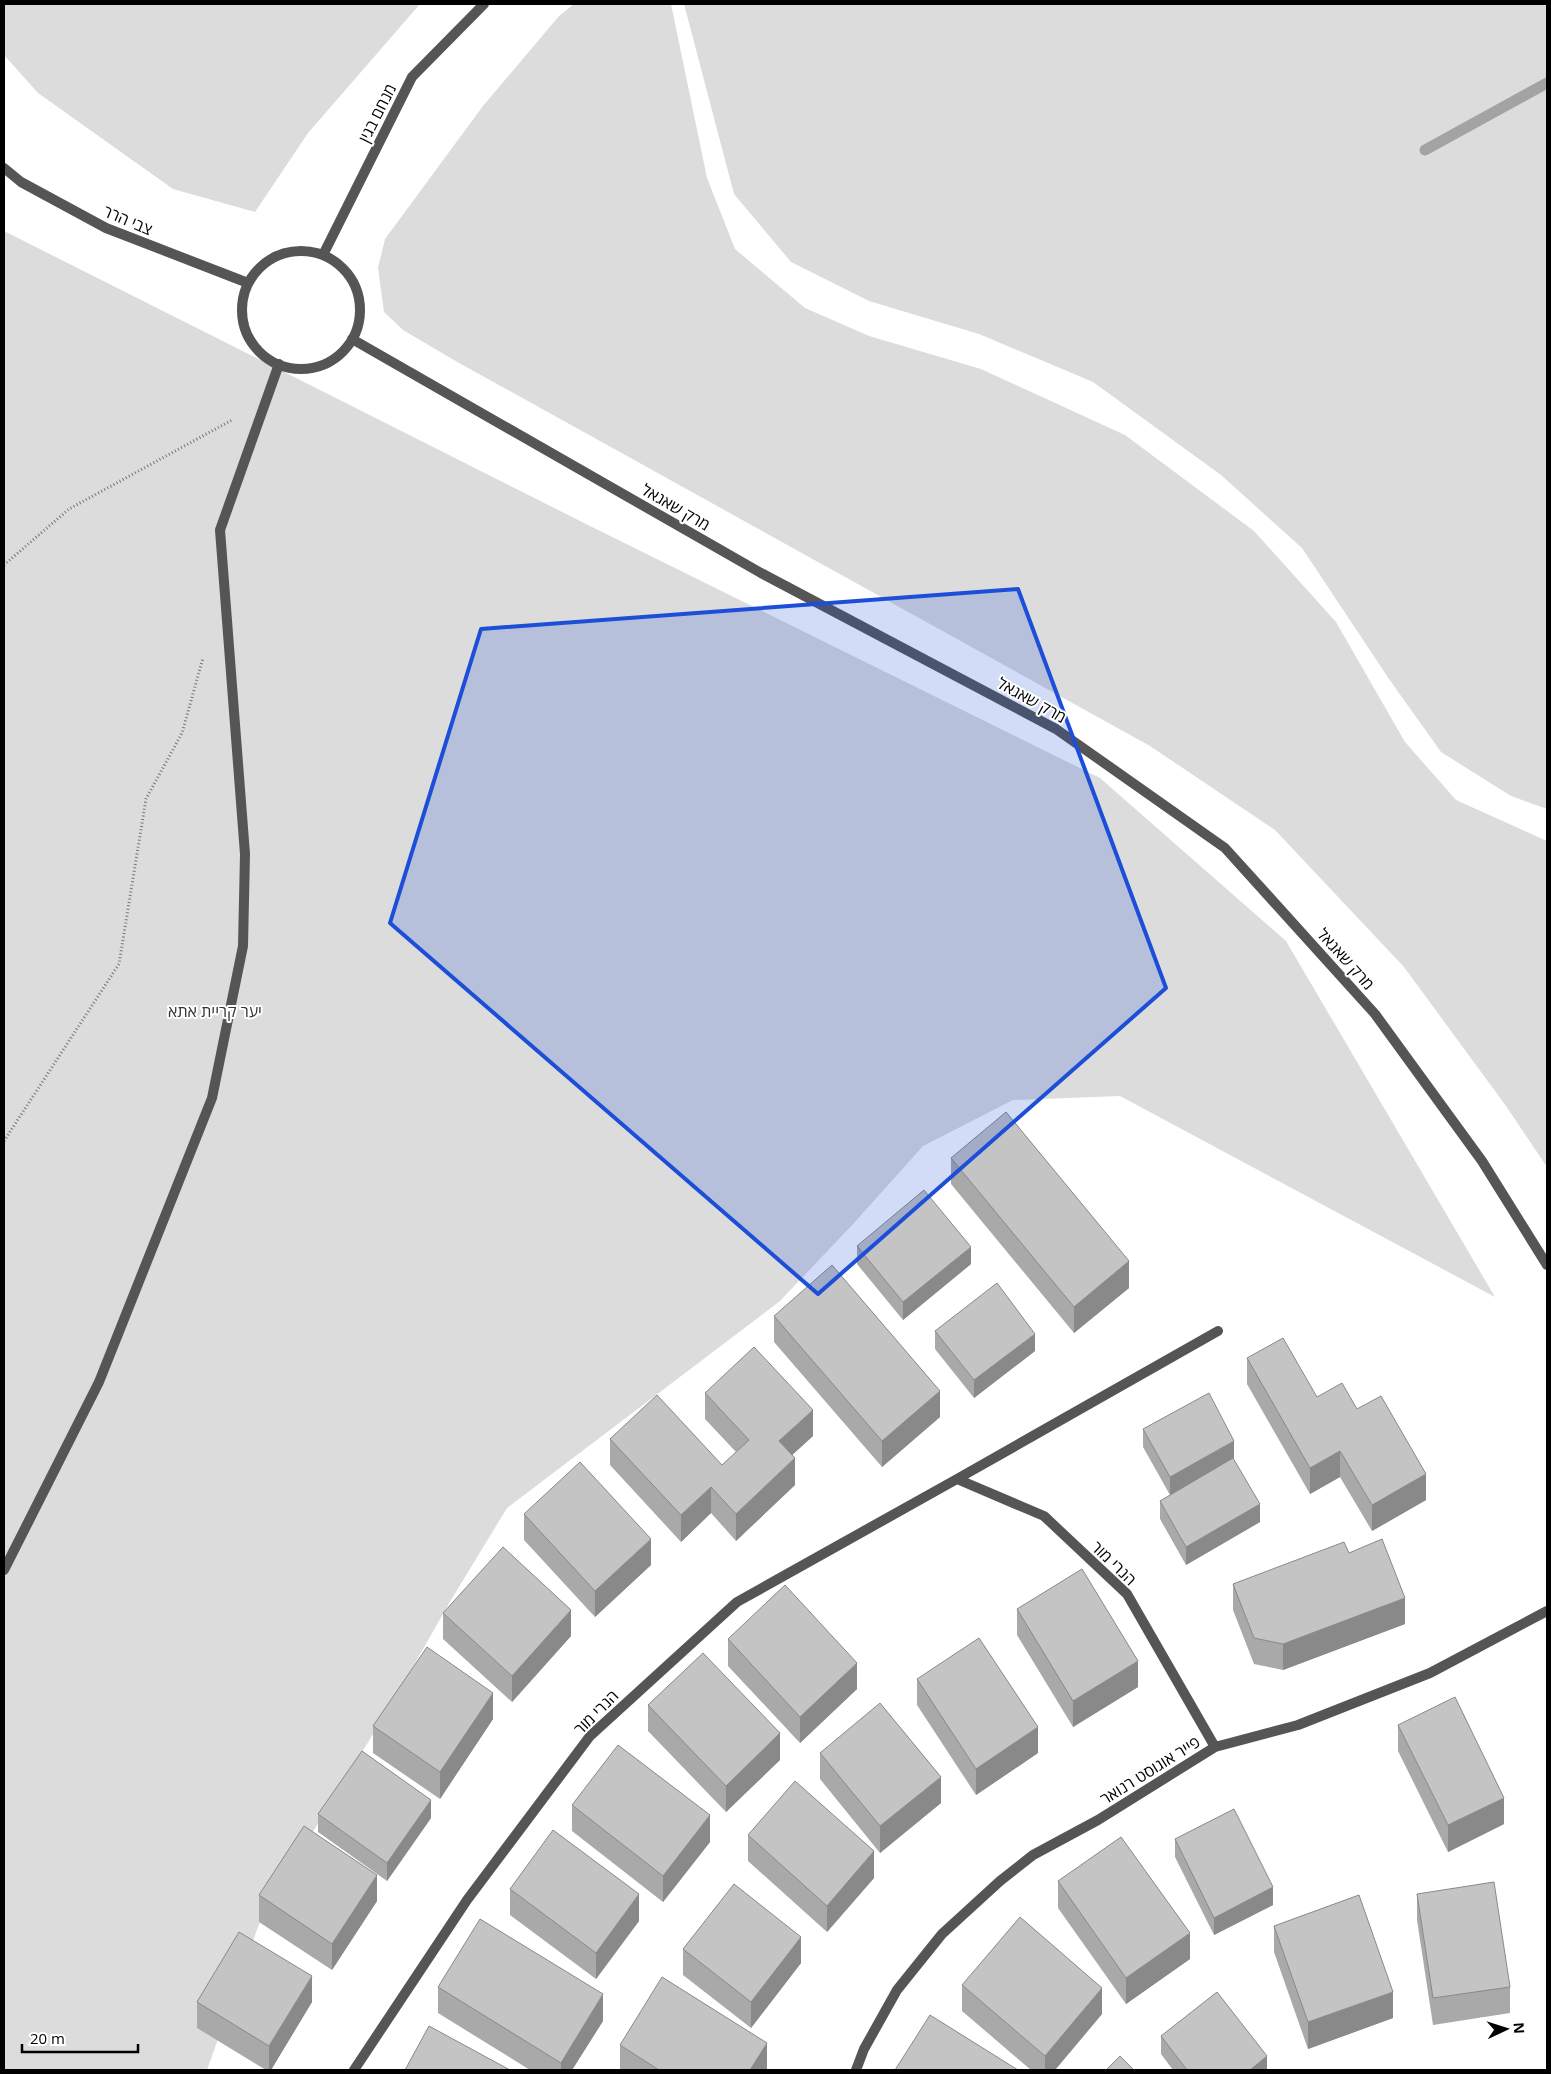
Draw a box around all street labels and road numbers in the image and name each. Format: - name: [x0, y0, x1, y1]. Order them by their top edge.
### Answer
- street label: מנחם בגין: [353, 80, 401, 146]
- street label: צבי הרר: [100, 200, 156, 240]
- street label: מרק שאגאל: [638, 478, 714, 536]
- street label: מרק שאגאל: [993, 672, 1071, 728]
- street label: מרק שאגאל: [1312, 923, 1380, 995]
- street label: הנרי מור: [1087, 1536, 1141, 1590]
- street label: הנרי מור: [569, 1685, 623, 1739]
- street label: פייר אוגוסט רנואר: [1096, 1731, 1204, 1809]

